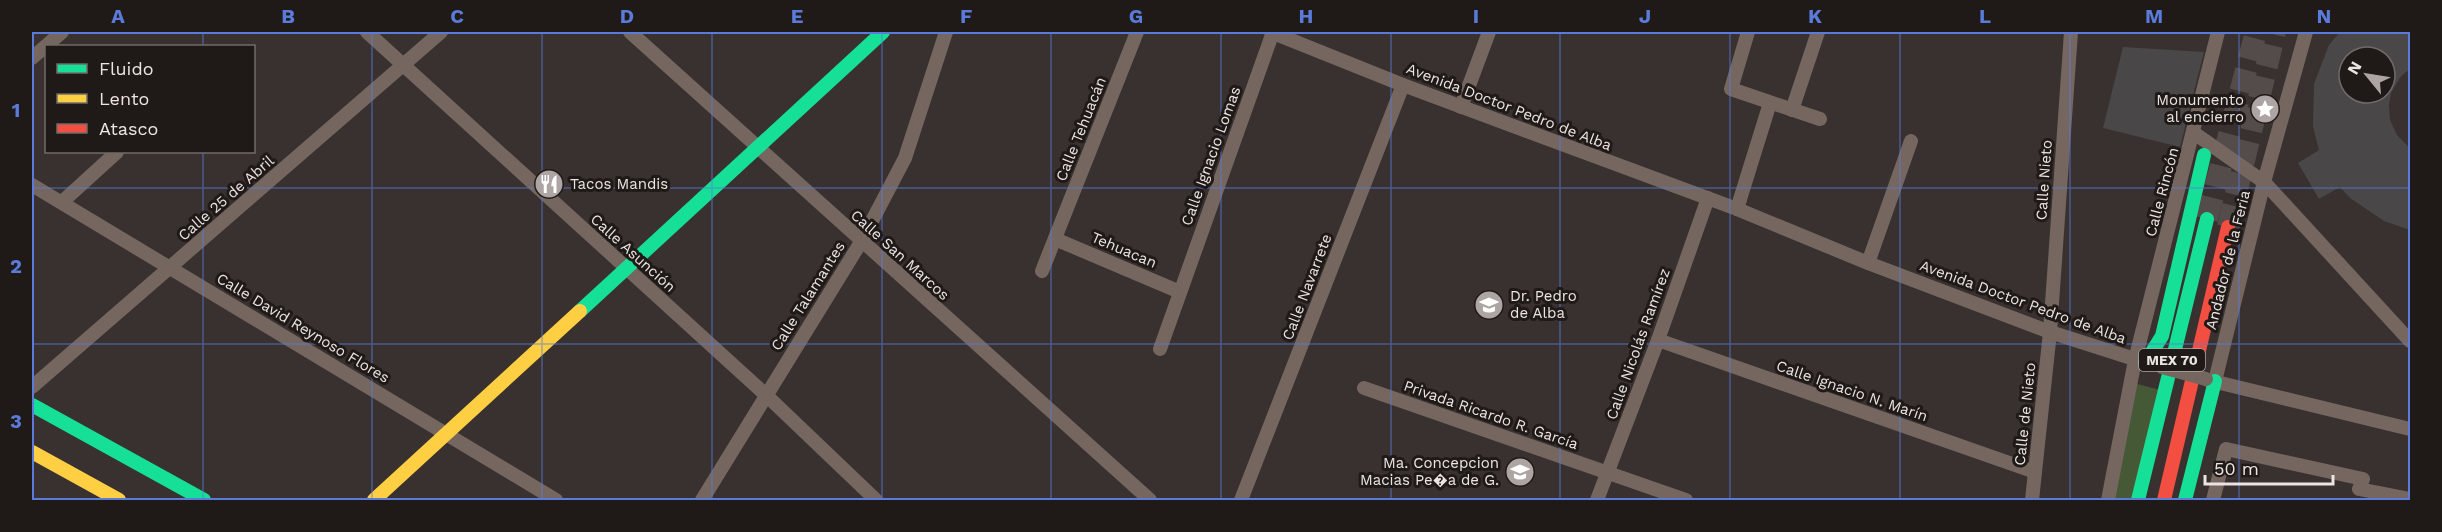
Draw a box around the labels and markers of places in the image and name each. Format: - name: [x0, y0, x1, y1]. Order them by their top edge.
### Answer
- place label: Monumento al encierro: [2156, 91, 2244, 126]
- place icon: Monumento al encierro: [2249, 93, 2281, 125]
- restaurant icon: Tacos Mandis: [533, 168, 565, 200]
- place label: Tacos Mandis: [570, 175, 668, 193]
- place label: Dr. Pedro de Alba: [1510, 287, 1577, 322]
- school or university icon: Dr. Pedro de Alba: [1473, 289, 1505, 321]
- place label: Ma. Concepcion Macias Pe�a de G.: [1360, 454, 1499, 489]
- school or university icon: Ma. Concepcion Macias Pe�a de G.: [1504, 456, 1536, 488]

